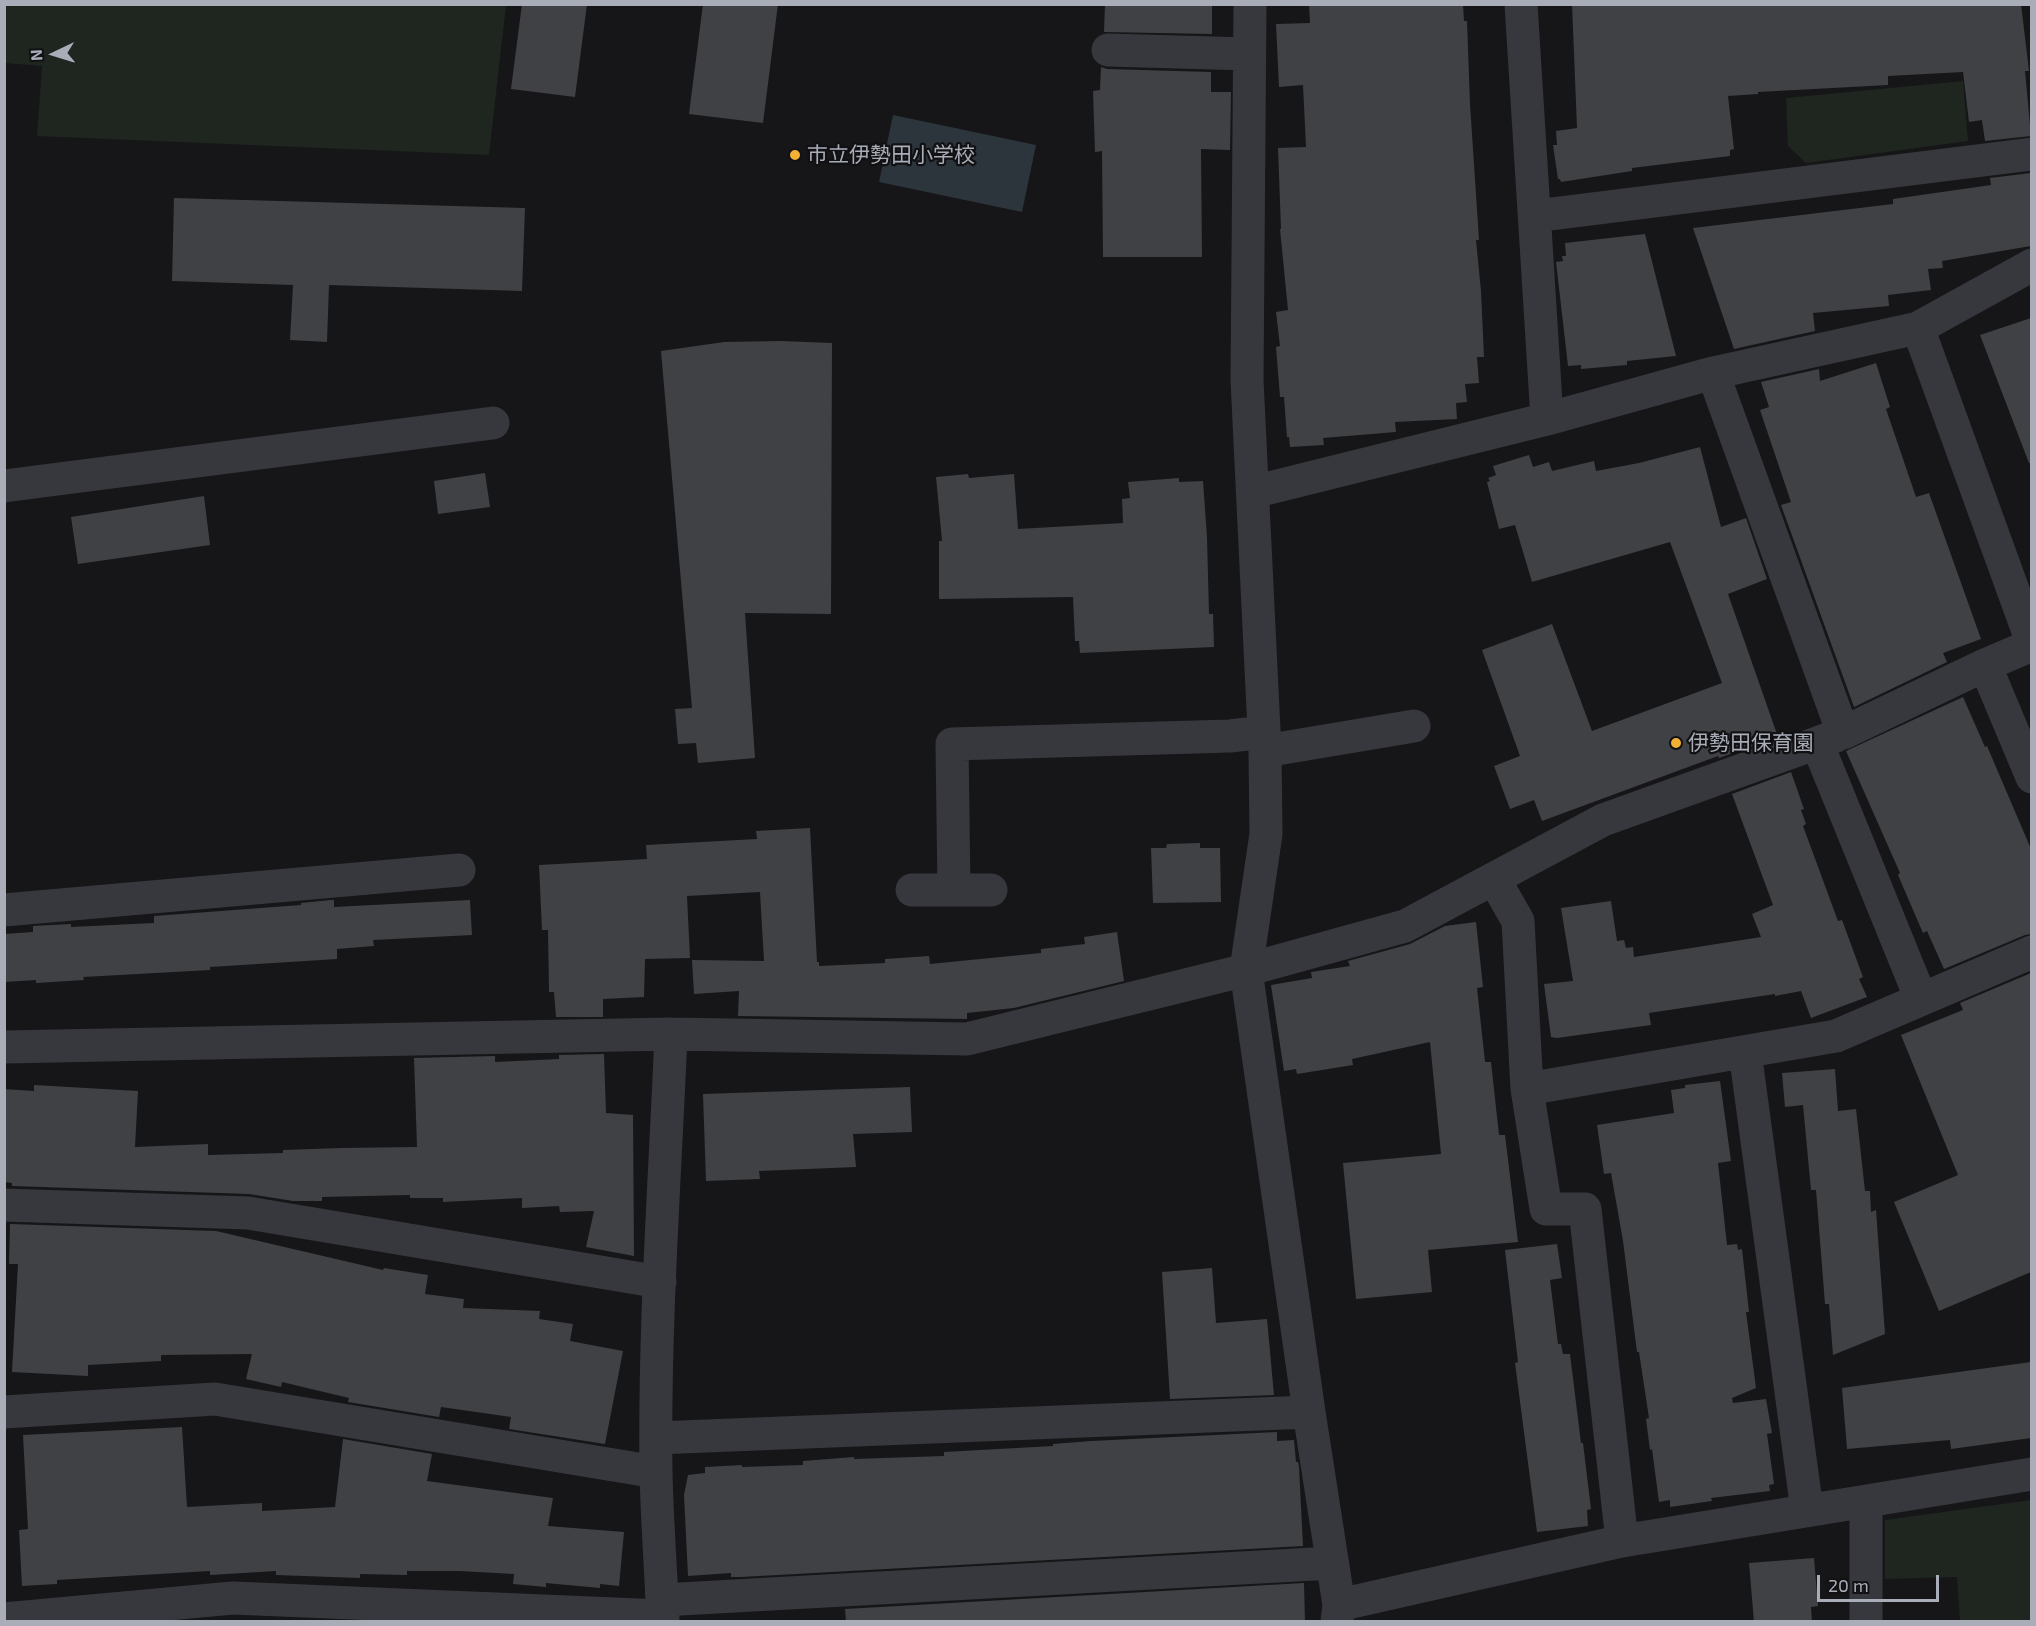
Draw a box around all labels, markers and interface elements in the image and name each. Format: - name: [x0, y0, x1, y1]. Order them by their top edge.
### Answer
- north arrow: [24, 24, 84, 84]
- text: N: [26, 49, 45, 62]
- place label: 市立伊勢田小学校: [807, 142, 975, 168]
- marker: 市立伊勢田小学校: [788, 148, 802, 162]
- place label: 伊勢田保育園: [1688, 730, 1814, 756]
- marker: 伊勢田保育園: [1669, 736, 1683, 750]
- scale bar: [1820, 1563, 1942, 1601]
- text: 20 m: [1828, 1574, 1869, 1596]

